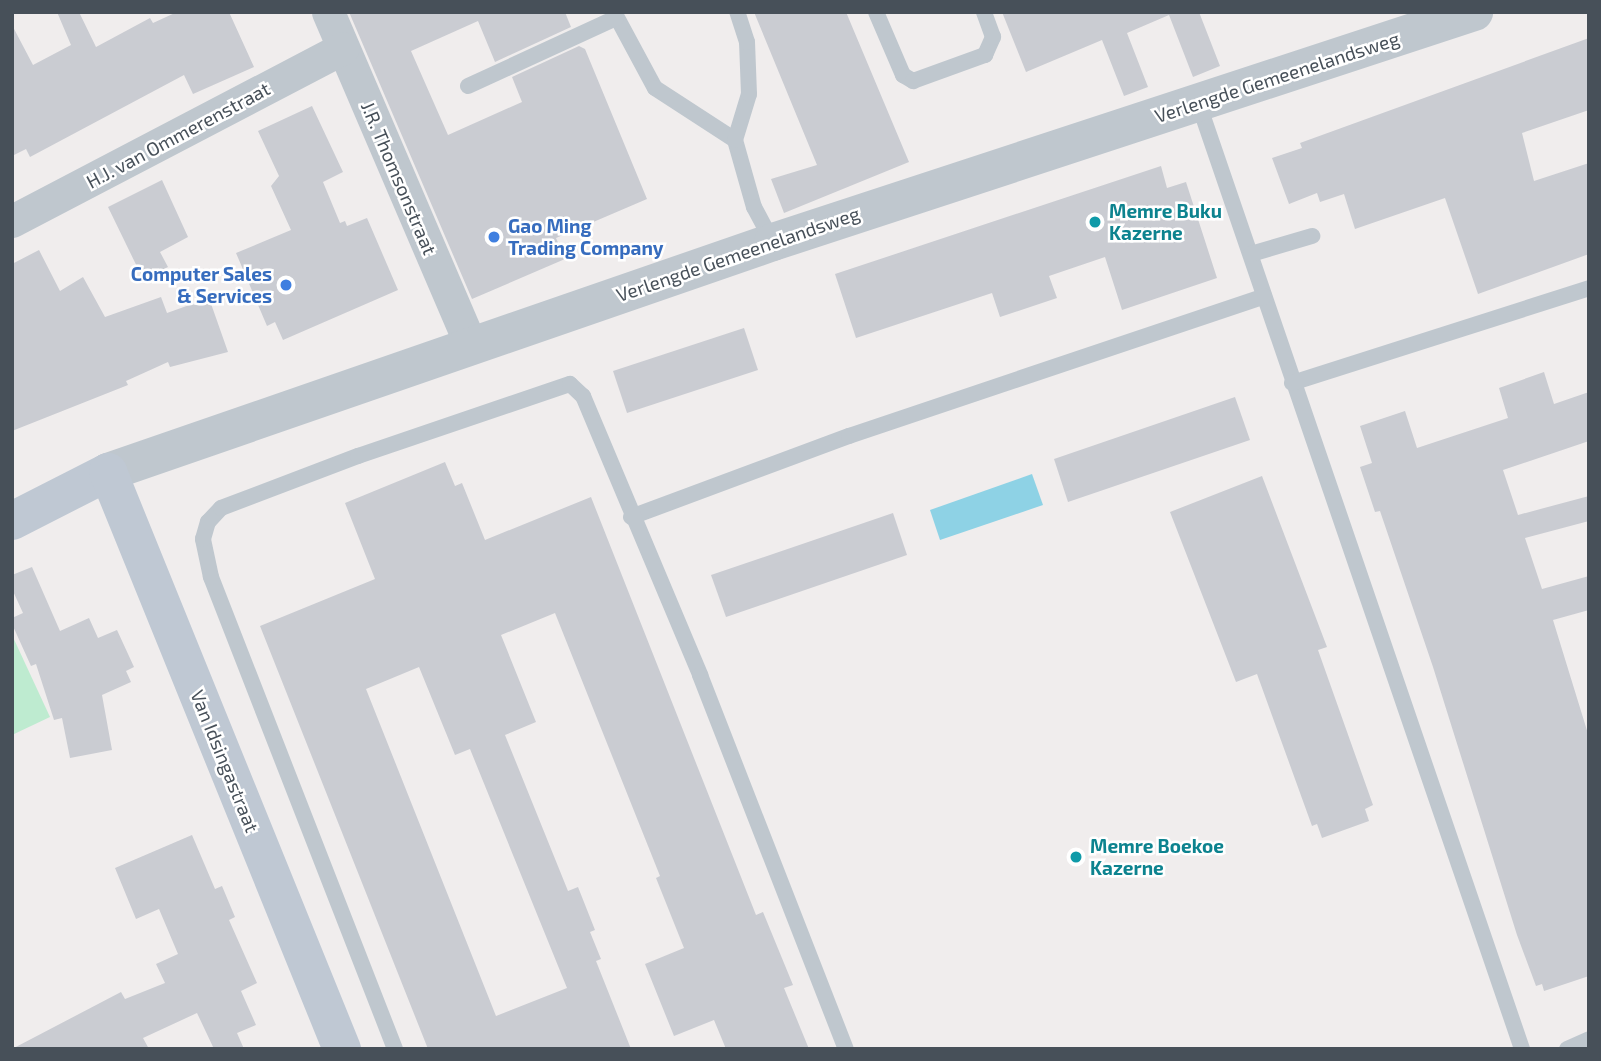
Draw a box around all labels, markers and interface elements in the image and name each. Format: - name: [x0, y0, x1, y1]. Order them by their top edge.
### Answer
- street label: Verlengde Gemeenelandsweg: [1152, 27, 1402, 127]
- street label: H.J. van Ommerenstraat: [82, 77, 274, 193]
- street label: J.R. Thomsonstraat: [356, 98, 442, 258]
- place label: Memre Buku Kazerne: [1109, 200, 1222, 244]
- street label: Verlengde Gemeenelandsweg: [613, 202, 863, 306]
- marker: Memre Buku Kazerne: [1087, 214, 1103, 230]
- place label: Gao Ming Trading Company: [508, 215, 664, 259]
- marker: Gao Ming Trading Company: [486, 229, 502, 245]
- place label: Computer Sales & Services: [130, 263, 272, 307]
- marker: Computer Sales & Services: [278, 277, 294, 293]
- street label: Van Idsingastraat: [186, 686, 264, 836]
- place label: Memre Boekoe Kazerne: [1090, 835, 1224, 879]
- marker: Memre Boekoe Kazerne: [1068, 849, 1084, 865]

